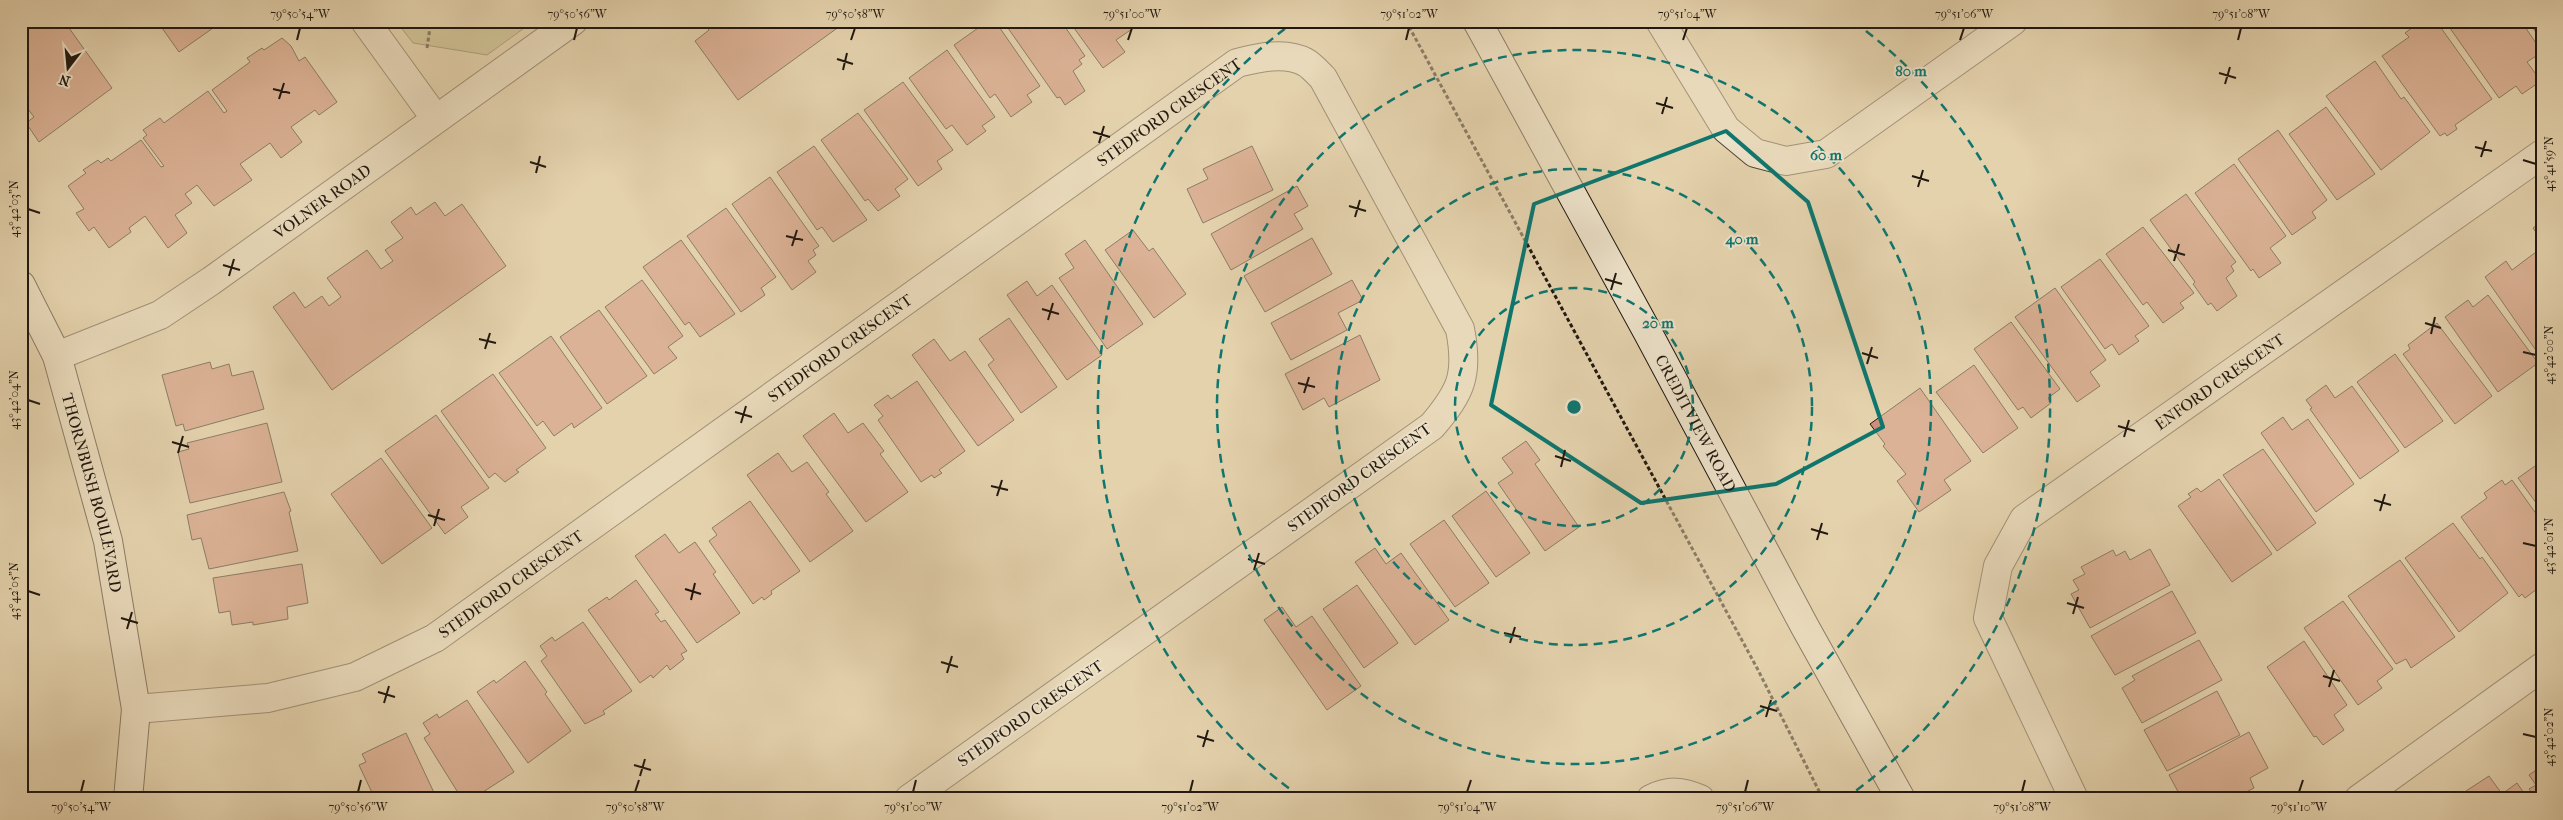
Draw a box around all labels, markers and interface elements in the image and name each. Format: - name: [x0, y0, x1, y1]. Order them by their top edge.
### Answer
- text: 79°50'54"W: [270, 7, 331, 21]
- text: 79°50'56"W: [548, 7, 608, 21]
- text: 79°50'58"W: [826, 7, 885, 21]
- text: 79°51'00"W: [1103, 7, 1162, 21]
- text: 79°51'02"W: [1380, 7, 1439, 21]
- text: 79°51'04"W: [1658, 7, 1717, 21]
- text: 79°51'06"W: [1935, 7, 1994, 21]
- text: 79°51'08"W: [2212, 7, 2271, 21]
- north arrow: [42, 42, 92, 92]
- street label: STEDFORD CRESCENT: [1093, 54, 1245, 170]
- text: 80 m: [1895, 62, 1927, 80]
- text: N: [57, 70, 72, 90]
- text: 43°41'59"N: [2542, 136, 2556, 192]
- text: 60 m: [1810, 146, 1843, 164]
- street label: VOLNER ROAD: [269, 160, 375, 243]
- text: 43°42'03"N: [7, 180, 21, 238]
- text: 40 m: [1725, 230, 1759, 248]
- street label: STEDFORD CRESCENT: [764, 290, 916, 406]
- text: 20 m: [1642, 314, 1674, 332]
- text: 43°42'00"N: [2542, 325, 2556, 385]
- street label: ENFORD CRESCENT: [2151, 329, 2288, 434]
- street label: CREDITVIEW ROAD: [1651, 351, 1740, 495]
- text: 43°42'04"N: [7, 370, 21, 430]
- street label: THORNBUSH BOULEVARD: [58, 391, 125, 594]
- centre of rings: [1565, 398, 1583, 416]
- street label: STEDFORD CRESCENT: [1284, 419, 1435, 536]
- text: 43°42'01"N: [2542, 518, 2556, 574]
- street label: STEDFORD CRESCENT: [435, 526, 587, 642]
- text: 43°42'05"N: [7, 562, 21, 620]
- street label: STEDFORD CRESCENT: [954, 656, 1107, 771]
- text: 43°42'02"N: [2542, 708, 2556, 766]
- text: 79°50'54"W: [51, 800, 112, 814]
- text: 79°50'56"W: [329, 800, 389, 814]
- text: 79°50'58"W: [606, 800, 665, 814]
- text: 79°51'00"W: [884, 800, 943, 814]
- text: 79°51'02"W: [1161, 800, 1220, 814]
- text: 79°51'04"W: [1438, 800, 1497, 814]
- text: 79°51'06"W: [1716, 800, 1775, 814]
- text: 79°51'08"W: [1993, 800, 2052, 814]
- text: 79°51'10"W: [2271, 800, 2328, 814]

